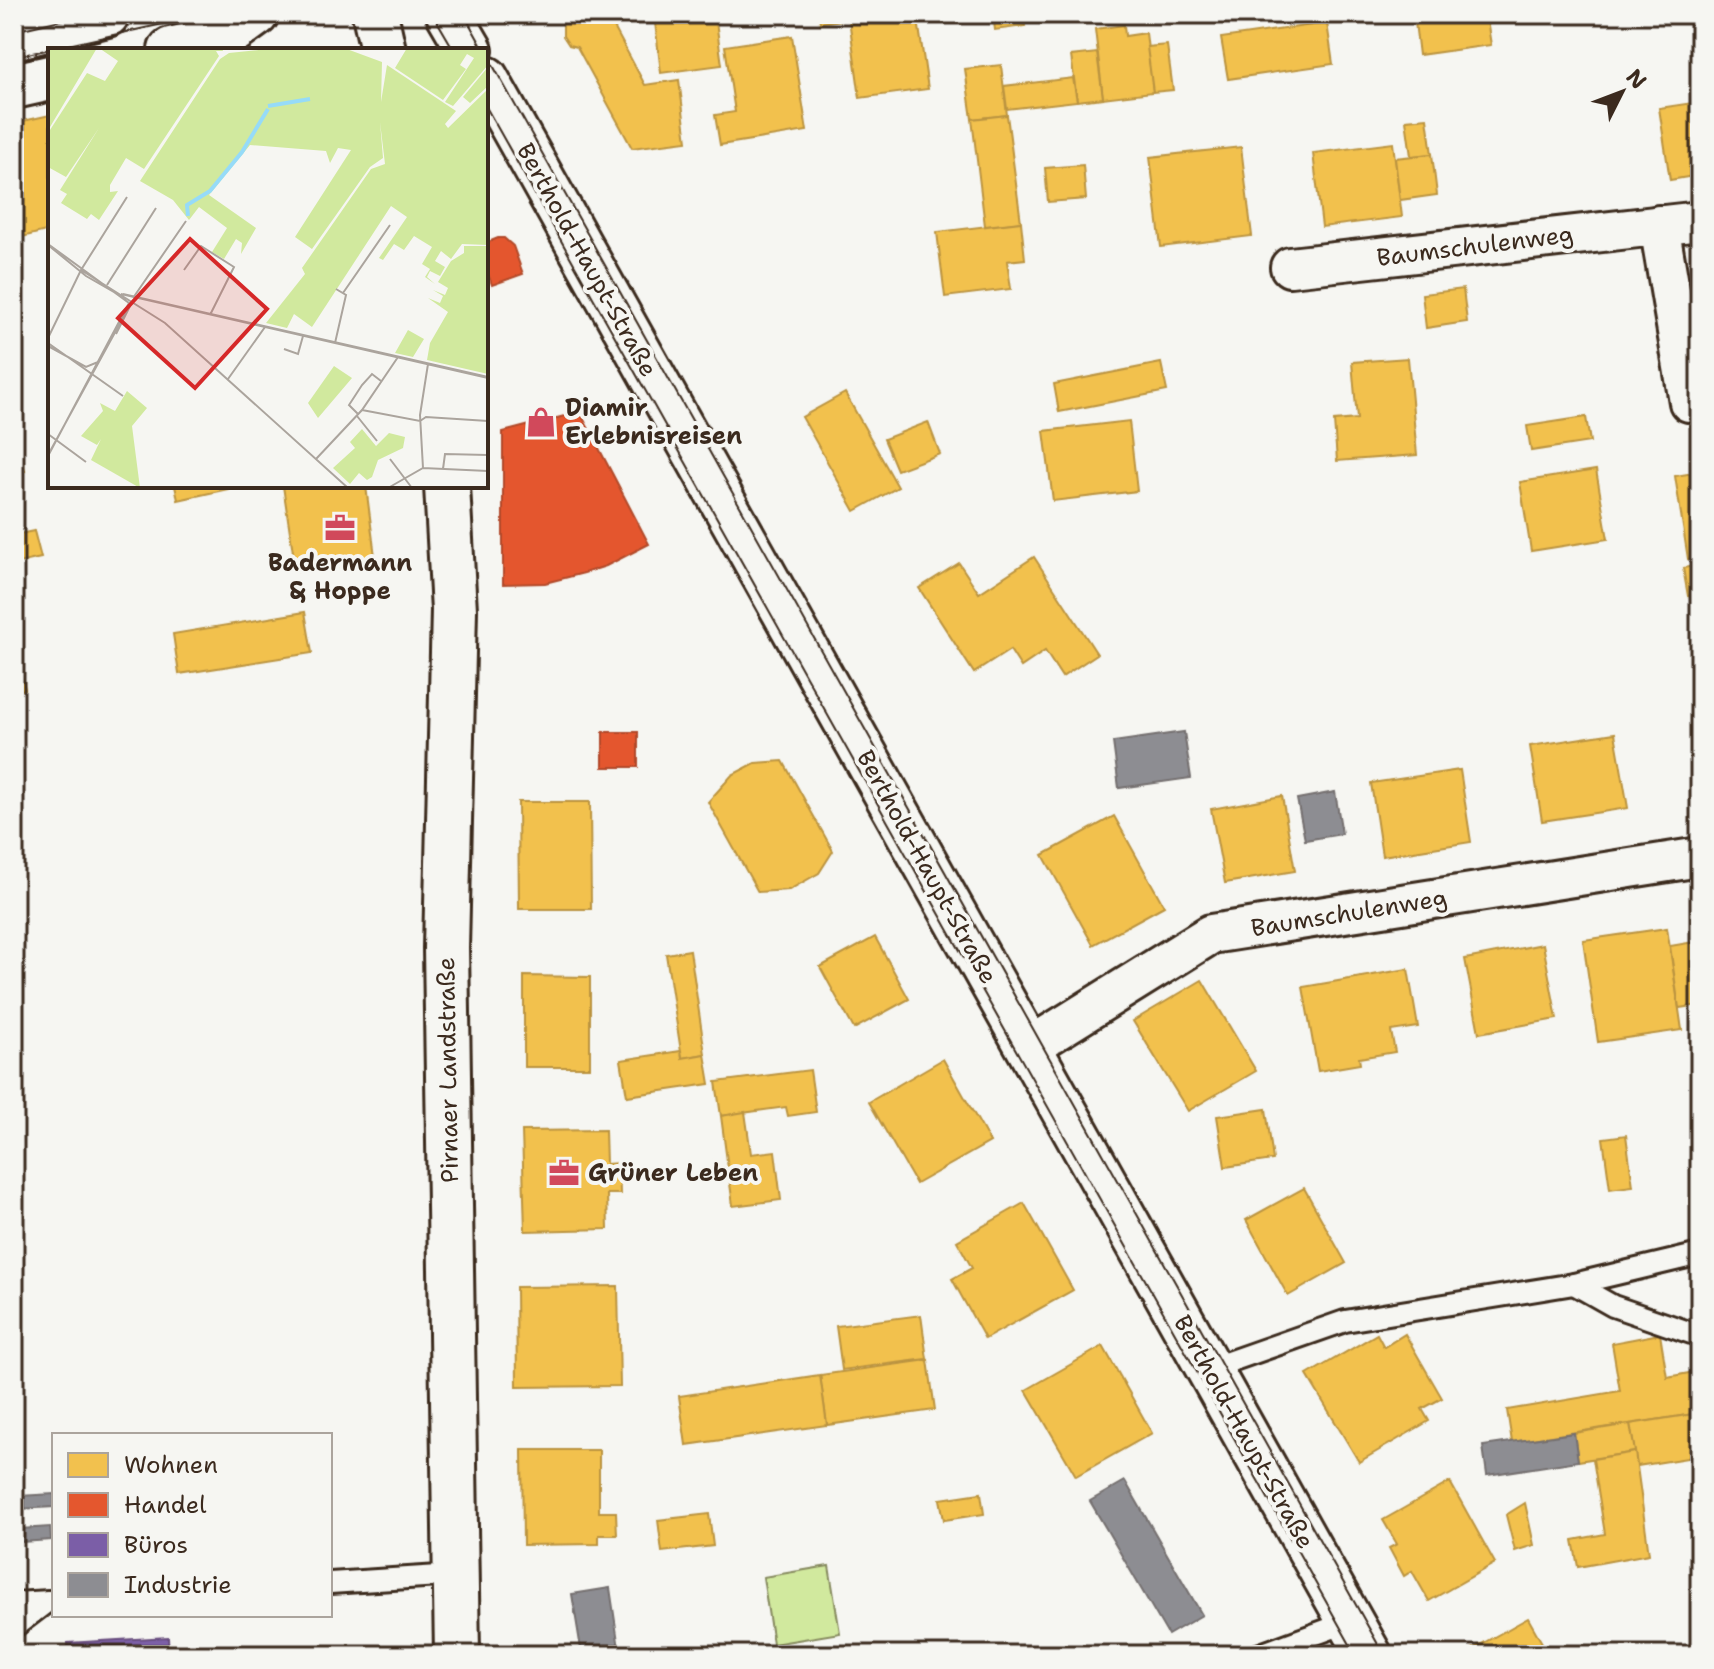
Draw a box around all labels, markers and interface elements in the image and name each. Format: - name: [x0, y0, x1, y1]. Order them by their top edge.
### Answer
- inset map: [48, 48, 488, 488]
- north arrow: [1582, 52, 1662, 132]
- text: N: [1620, 63, 1653, 95]
- street label: Berthold-Haupt-Straße: [509, 137, 665, 383]
- street label: Baumschulenweg: [1375, 218, 1575, 274]
- place label: Diamir Erlebnisreisen: [565, 392, 742, 452]
- shop icon: Diamir Erlebnisreisen: [524, 405, 558, 439]
- office icon: Badermann & Hoppe: [323, 511, 357, 545]
- place label: Badermann & Hoppe: [268, 547, 412, 607]
- street label: Berthold-Haupt-Straße: [849, 744, 1005, 990]
- street label: Baumschulenweg: [1249, 882, 1449, 944]
- street label: Pirnaer Landstraße: [430, 957, 466, 1183]
- office icon: Grüner Leben: [547, 1156, 581, 1190]
- place label: Grüner Leben: [588, 1157, 758, 1189]
- street label: Berthold-Haupt-Straße: [1166, 1309, 1322, 1555]
- legend: [52, 1433, 332, 1617]
- text: Wohnen: [124, 1449, 218, 1481]
- text: Handel: [124, 1489, 207, 1521]
- text: Büros: [124, 1529, 188, 1561]
- text: Industrie: [124, 1569, 232, 1601]

